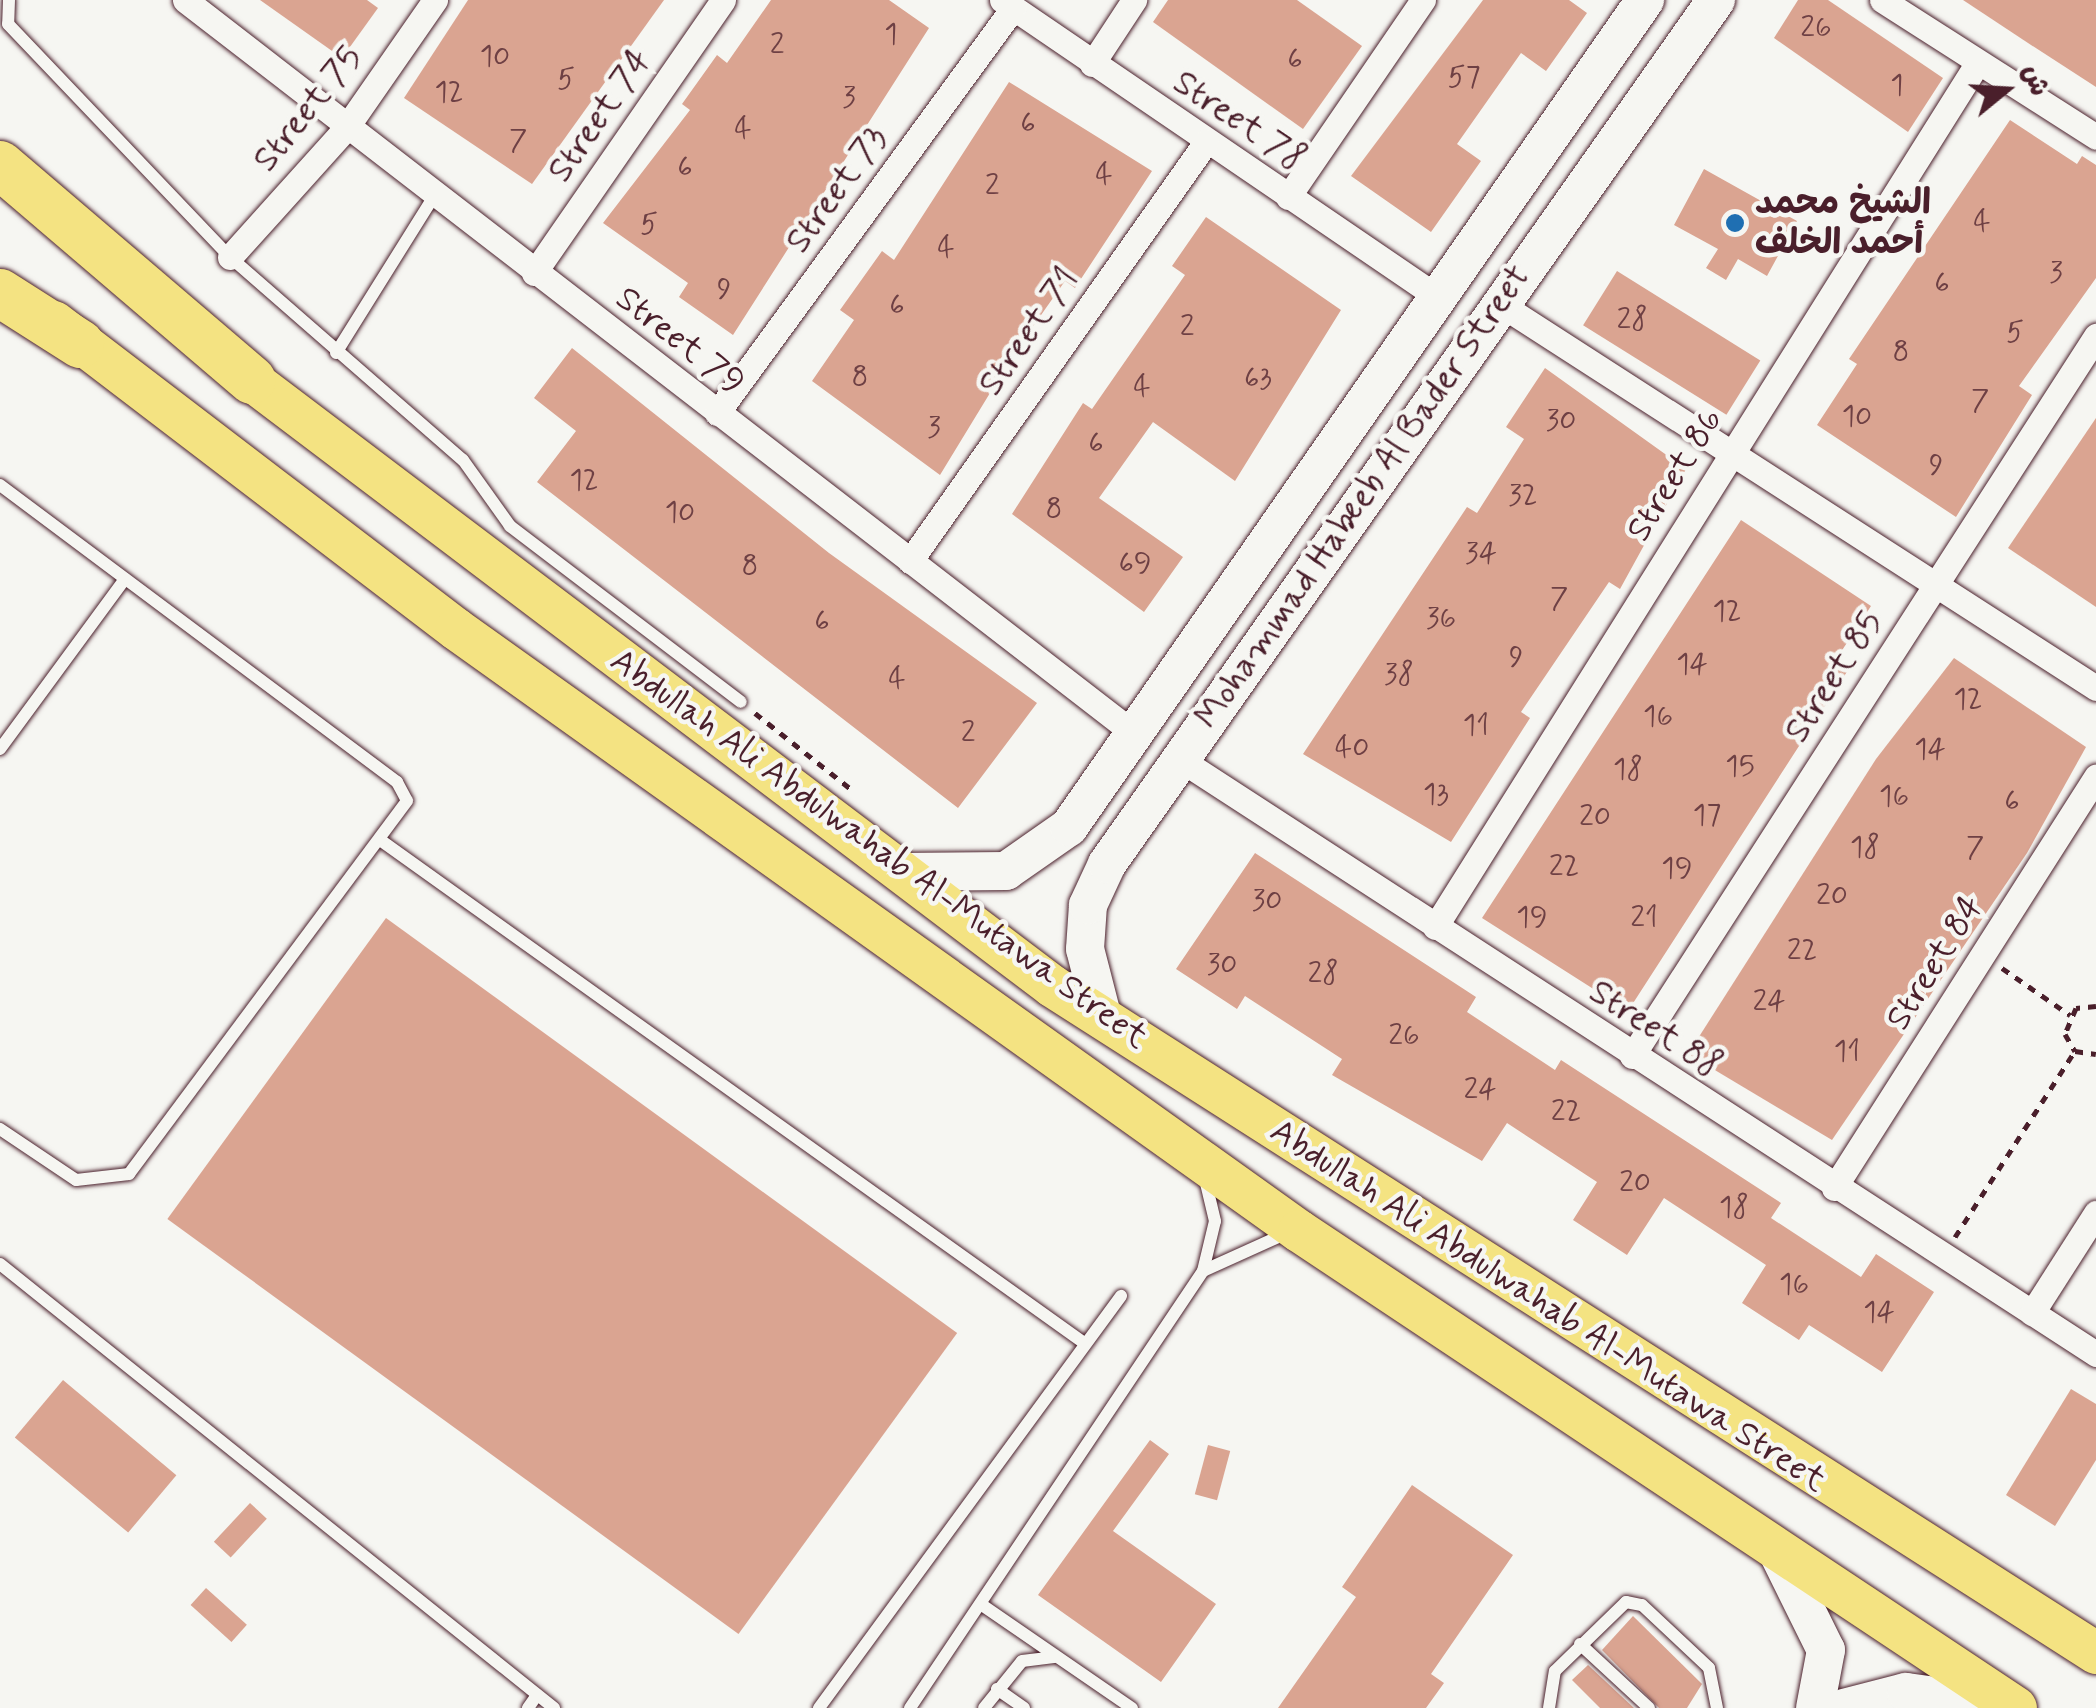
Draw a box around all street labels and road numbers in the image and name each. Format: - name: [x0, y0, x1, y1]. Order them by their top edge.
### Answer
- street label: Street 75: [245, 38, 371, 180]
- street label: Street 74: [539, 42, 661, 190]
- street label: Street 78: [1165, 62, 1313, 180]
- street label: Street 73: [777, 119, 897, 261]
- street label: Mohammad Habeeb Al Bader Street: [1187, 258, 1539, 736]
- street label: Street 71: [970, 260, 1088, 404]
- street label: Street 79: [607, 278, 753, 404]
- street label: Street 86: [1618, 401, 1732, 549]
- street label: Street 85: [1776, 603, 1892, 751]
- street label: Abdullah Ali Abdulwahab Al-Mutawa Street: [602, 639, 1156, 1059]
- street label: Street 84: [1877, 888, 1993, 1038]
- street label: Street 88: [1581, 971, 1729, 1087]
- street label: Abdullah Ali Abdulwahab Al-Mutawa Street: [1262, 1110, 1834, 1502]

